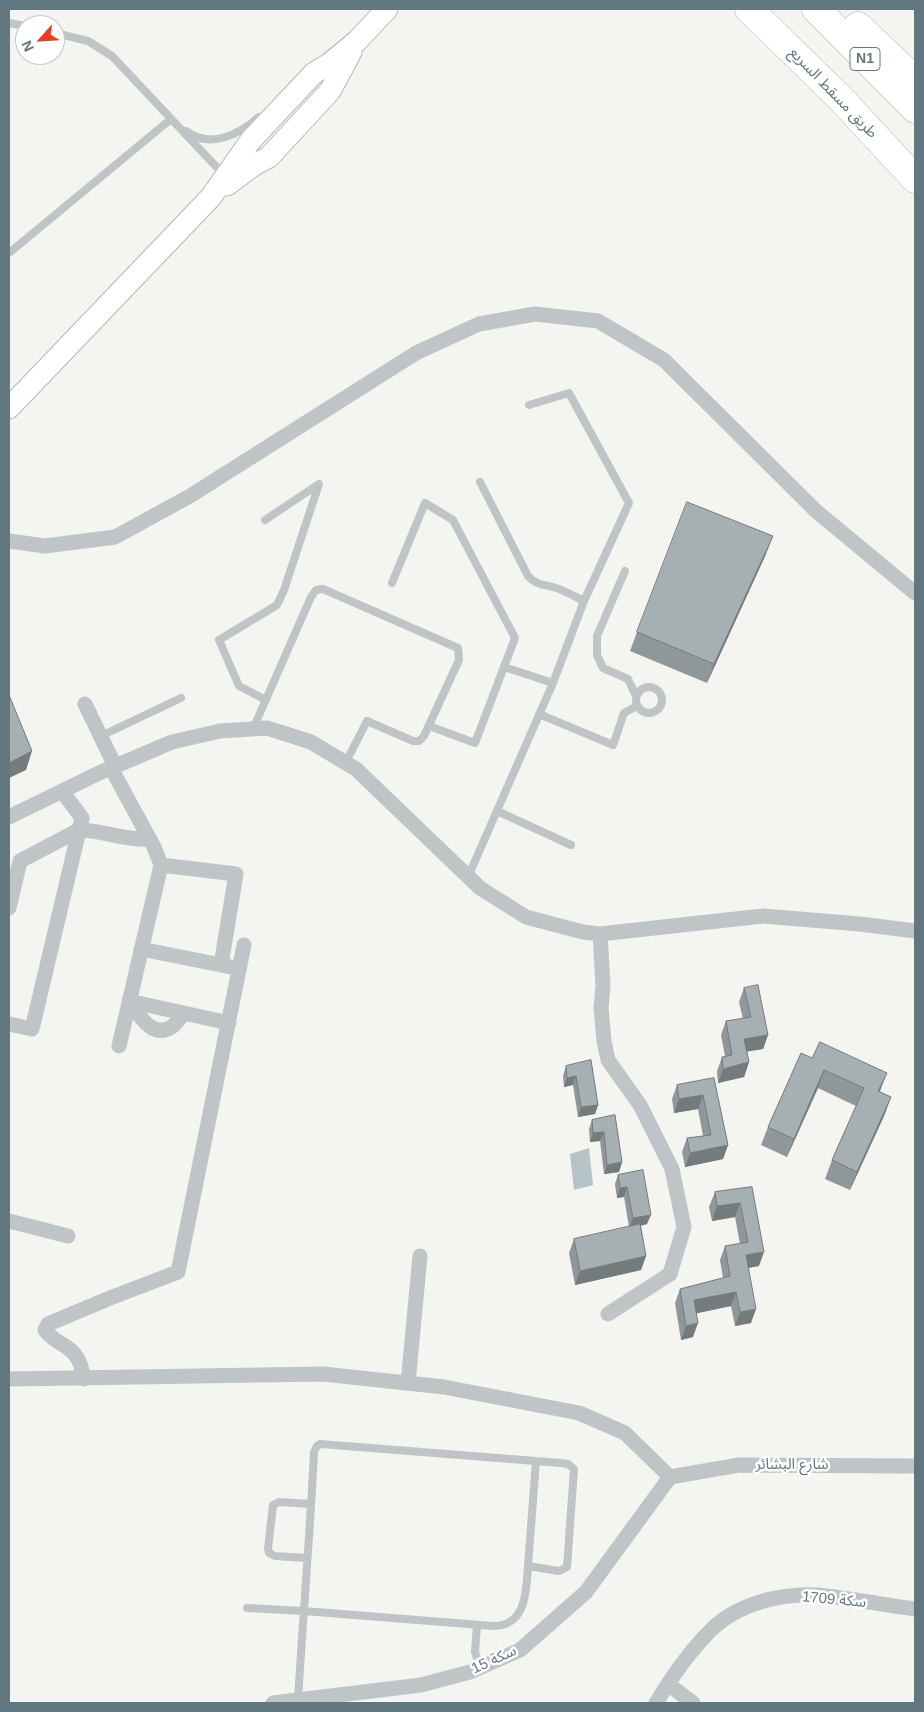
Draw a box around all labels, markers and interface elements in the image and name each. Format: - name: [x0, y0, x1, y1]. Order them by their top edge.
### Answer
- north arrow: [15, 15, 65, 65]
- text: N: [18, 38, 37, 54]
- street label: طريق مسقط السريع: [785, 44, 881, 142]
- road number: N1: [850, 48, 880, 70]
- street label: شارع البشائر: [755, 1456, 829, 1474]
- street label: سكة 1709: [801, 1588, 867, 1612]
- street label: سكة 15: [469, 1642, 519, 1678]

